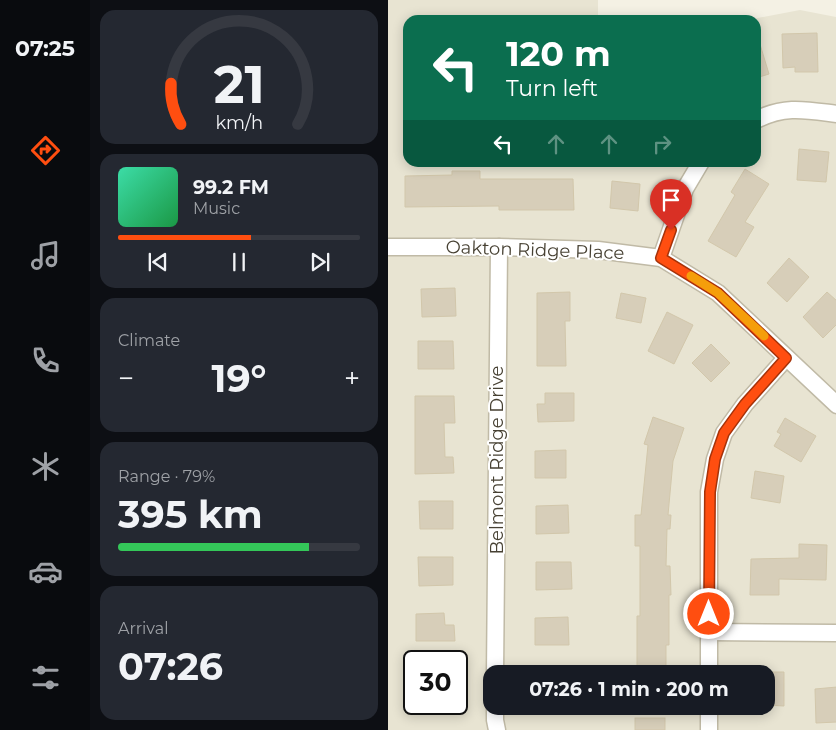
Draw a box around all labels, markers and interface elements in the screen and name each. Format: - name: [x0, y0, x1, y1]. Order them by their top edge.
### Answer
- text: 120 m: [506, 32, 611, 75]
- text: 07:25: [15, 35, 75, 62]
- icon: left: [423, 35, 488, 100]
- text: 21: [213, 53, 265, 116]
- text: Turn left: [506, 75, 598, 102]
- text: km/h: [215, 112, 263, 133]
- icon: left: [489, 130, 517, 158]
- icon: ahead: [542, 130, 570, 158]
- icon: ahead: [595, 130, 623, 158]
- icon: right: [648, 130, 676, 158]
- icon: directions: [28, 133, 63, 168]
- text: 99.2 FM: [193, 176, 269, 199]
- pin: [650, 179, 692, 230]
- icon: arrive: [657, 186, 685, 214]
- text: Music: [193, 199, 240, 218]
- street label: Oakton Ridge Place: [445, 236, 625, 264]
- icon: music: [28, 238, 63, 273]
- icon: previous: [144, 248, 172, 276]
- icon: pause: [225, 248, 253, 276]
- icon: next: [306, 248, 334, 276]
- text: Climate: [118, 331, 180, 350]
- icon: phone: [28, 343, 63, 378]
- text: 19°: [212, 355, 267, 402]
- text: −: [118, 361, 134, 395]
- text: +: [344, 361, 360, 395]
- street label: Belmont Ridge Drive: [486, 365, 508, 555]
- icon: climate: [28, 449, 63, 484]
- text: Range · 79%: [118, 467, 215, 486]
- text: 395 km: [118, 491, 263, 538]
- icon: car: [28, 554, 63, 589]
- position arrow: [682, 587, 734, 639]
- text: Arrival: [118, 619, 168, 638]
- text: 07:26: [118, 643, 223, 690]
- speed limit sign: 30: [403, 650, 468, 715]
- icon: filters: [28, 660, 63, 695]
- text: 07:26 · 1 min · 200 m: [529, 678, 729, 701]

